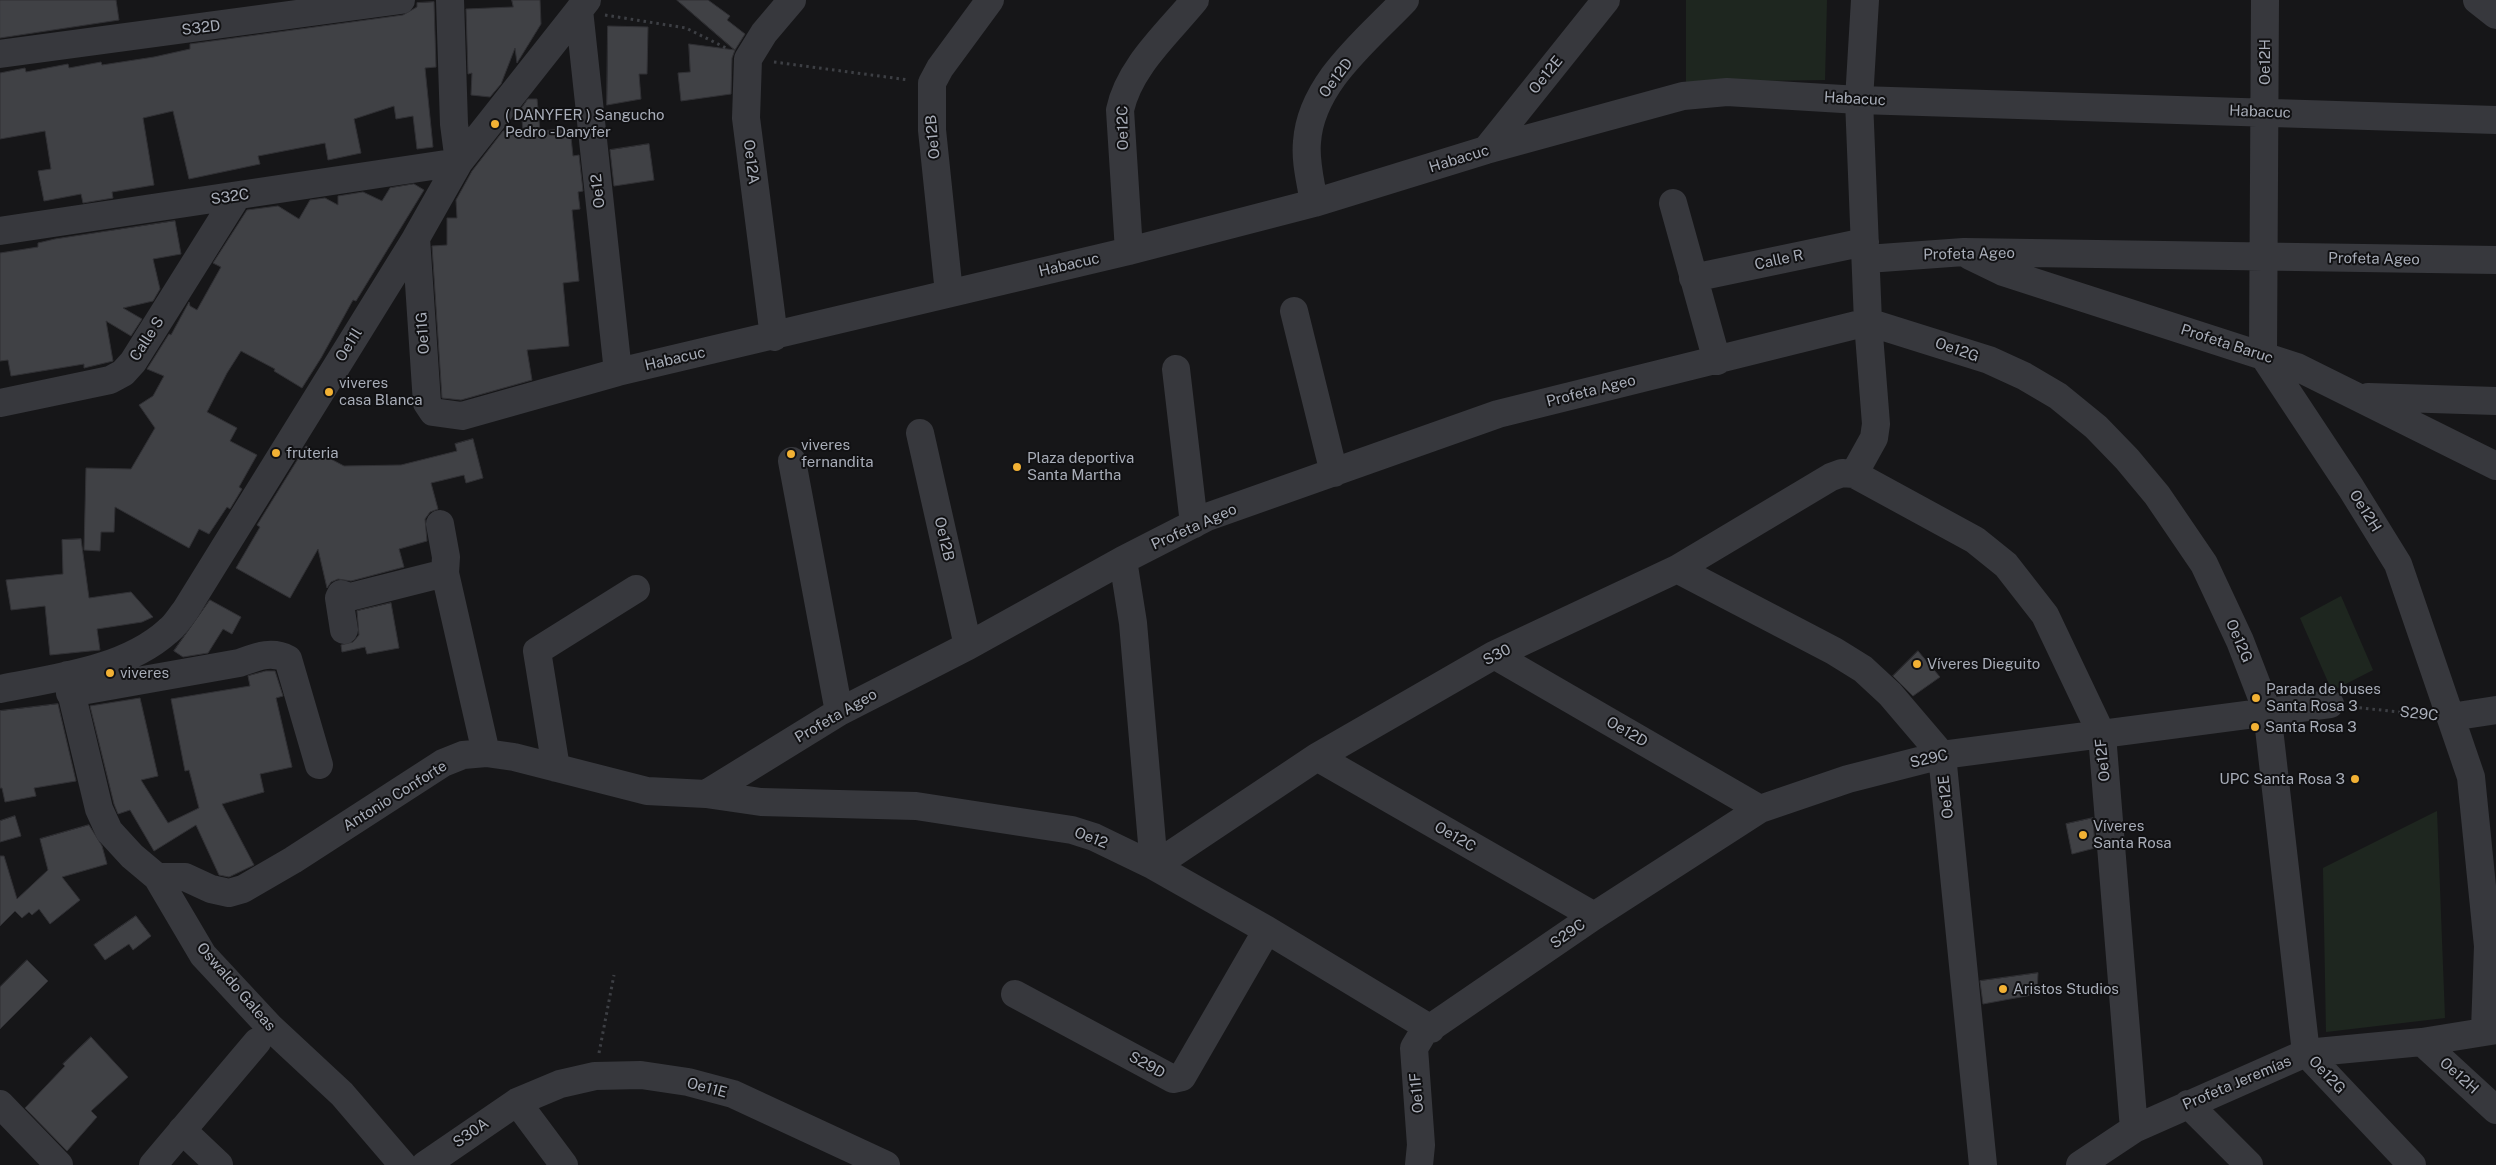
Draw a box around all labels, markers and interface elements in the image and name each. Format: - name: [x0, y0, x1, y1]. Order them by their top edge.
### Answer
- street label: S32D: [181, 17, 221, 39]
- street label: Oe12H: [2256, 39, 2274, 85]
- street label: Oe12E: [1525, 52, 1567, 98]
- street label: Oe12D: [1315, 55, 1357, 101]
- street label: Habacuc: [1824, 88, 1886, 110]
- street label: Habacuc: [2229, 102, 2291, 122]
- street label: Oe12C: [1114, 105, 1132, 151]
- place label: ( DANYFER ) Sangucho Pedro -Danyfer: [505, 106, 665, 141]
- street label: Oe12B: [922, 114, 944, 160]
- marker: ( DANYFER ) Sangucho Pedro -Danyfer: [489, 118, 501, 130]
- street label: Oe12A: [739, 139, 763, 185]
- street label: Habacuc: [1427, 141, 1491, 177]
- street label: Oe12: [587, 173, 609, 209]
- street label: S32C: [210, 185, 250, 209]
- street label: Profeta Ageo: [1923, 244, 2015, 264]
- street label: Calle R: [1753, 246, 1805, 274]
- street label: Habacuc: [1037, 249, 1101, 281]
- street label: Profeta Ageo: [2328, 249, 2420, 269]
- street label: Oe11G: [413, 311, 433, 355]
- street label: Calle S: [126, 313, 168, 365]
- street label: Profeta Baruc: [2178, 321, 2276, 367]
- street label: Oe11l: [332, 325, 366, 365]
- street label: Oe12G: [1933, 334, 1981, 366]
- street label: Habacuc: [643, 343, 707, 375]
- street label: Profeta Ageo: [1544, 371, 1638, 411]
- place label: viveres casa Blanca: [339, 374, 423, 409]
- marker: viveres casa Blanca: [323, 386, 335, 398]
- place label: viveres fernandita: [801, 436, 874, 471]
- place label: fruteria: [286, 444, 339, 462]
- marker: fruteria: [270, 447, 282, 459]
- marker: viveres fernandita: [785, 448, 797, 460]
- place label: Plaza deportiva Santa Martha: [1027, 449, 1134, 484]
- marker: Plaza deportiva Santa Martha: [1011, 461, 1023, 473]
- street label: Oe12H: [2345, 487, 2385, 535]
- street label: Profeta Ageo: [1148, 500, 1240, 554]
- street label: Oe12B: [930, 515, 958, 563]
- street label: Oe12G: [2222, 617, 2256, 665]
- street label: S30: [1480, 640, 1514, 670]
- place label: Víveres Dieguito: [1927, 655, 2040, 673]
- marker: Víveres Dieguito: [1911, 658, 1923, 670]
- place label: viveres: [120, 664, 169, 682]
- marker: viveres: [104, 667, 116, 679]
- place label: Parada de buses Santa Rosa 3: [2266, 680, 2381, 715]
- street label: Profeta Ageo: [792, 685, 880, 747]
- marker: Parada de buses Santa Rosa 3: [2250, 692, 2262, 704]
- street label: S29C: [2399, 703, 2439, 725]
- street label: Oe12D: [1603, 713, 1651, 751]
- place label: Santa Rosa 3: [2265, 718, 2357, 736]
- marker: Santa Rosa 3: [2249, 721, 2261, 733]
- street label: Oe12F: [2092, 737, 2114, 783]
- street label: S29C: [1908, 746, 1950, 772]
- street label: Antonio Conforte: [340, 757, 450, 835]
- place label: UPC Santa Rosa 3: [2219, 770, 2345, 788]
- marker: UPC Santa Rosa 3: [2349, 773, 2361, 785]
- street label: Oe12E: [1935, 774, 1957, 820]
- place label: Víveres Santa Rosa: [2093, 817, 2172, 852]
- street label: Oe12C: [1431, 818, 1479, 856]
- street label: Oe12: [1072, 823, 1110, 853]
- marker: Víveres Santa Rosa: [2077, 829, 2089, 841]
- street label: S29C: [1547, 916, 1589, 952]
- street label: Oswaldo Galeas: [193, 939, 279, 1035]
- place label: Aristos Studios: [2013, 980, 2119, 998]
- marker: Aristos Studios: [1997, 983, 2009, 995]
- street label: S29D: [1126, 1048, 1168, 1082]
- street label: Profeta Jeremías: [2180, 1052, 2294, 1114]
- street label: Oe12G: [2305, 1052, 2349, 1098]
- street label: Oe12H: [2436, 1054, 2482, 1098]
- street label: Oe11F: [1406, 1072, 1428, 1114]
- street label: Oe11E: [685, 1074, 729, 1102]
- street label: S30A: [450, 1114, 492, 1152]

